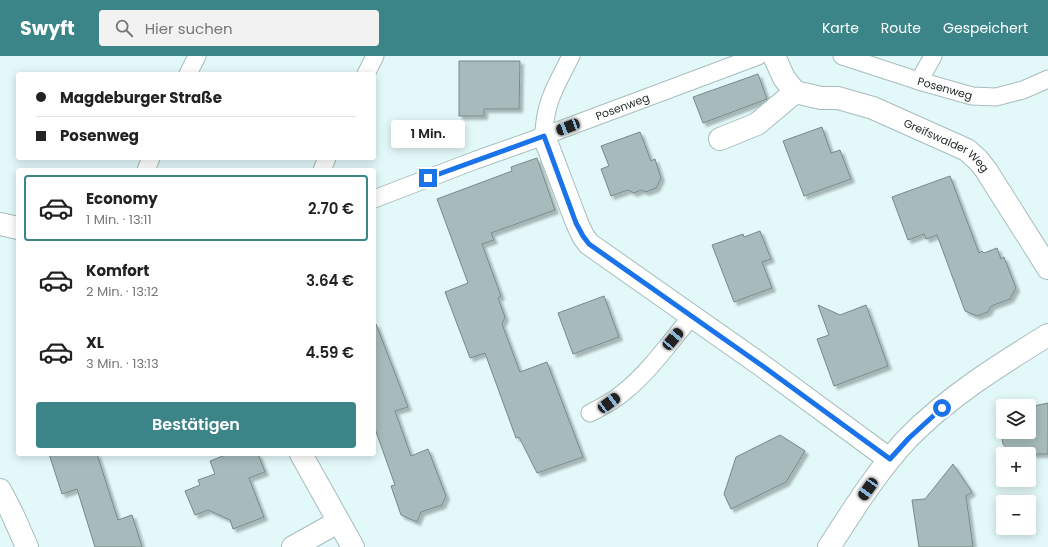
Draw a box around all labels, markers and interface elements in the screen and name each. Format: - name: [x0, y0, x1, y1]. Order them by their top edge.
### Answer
- search box: [99, 10, 379, 46]
- text: Swyft: [20, 15, 75, 42]
- icon: search: [113, 17, 135, 39]
- text: Hier suchen: [145, 18, 233, 39]
- text: Karte: [822, 18, 859, 38]
- text: Route: [881, 18, 921, 38]
- text: Gespeichert: [943, 18, 1028, 38]
- street label: Posenweg: [916, 73, 974, 104]
- text: Magdeburger Straße: [60, 87, 222, 108]
- street label: Posenweg: [593, 89, 652, 124]
- street label: Greifswalder Weg: [901, 115, 993, 176]
- car: [555, 117, 581, 137]
- callout: 1 Min.: [391, 120, 465, 148]
- text: 1 Min.: [410, 124, 446, 143]
- text: Posenweg: [60, 125, 139, 146]
- route end: [419, 169, 437, 187]
- text: Economy: [86, 188, 158, 209]
- icon: car: [38, 190, 74, 226]
- text: 2.70 €: [308, 198, 354, 219]
- text: 1 Min. · 13:11: [86, 210, 152, 229]
- text: Komfort: [86, 260, 149, 281]
- icon: car: [38, 262, 74, 298]
- text: 3.64 €: [306, 270, 354, 291]
- text: 2 Min. · 13:12: [86, 282, 158, 301]
- car: [661, 326, 685, 352]
- text: XL: [86, 332, 104, 353]
- icon: car: [38, 334, 74, 370]
- text: 4.59 €: [306, 342, 354, 363]
- text: 3 Min. · 13:13: [86, 354, 159, 373]
- car: [596, 391, 622, 415]
- route start: [933, 399, 951, 417]
- map controls: [996, 399, 1036, 535]
- button: layers: [996, 399, 1036, 439]
- button: Bestätigen: [36, 402, 356, 448]
- button: +: [996, 447, 1036, 487]
- car: [856, 476, 880, 502]
- button: −: [996, 495, 1036, 535]

